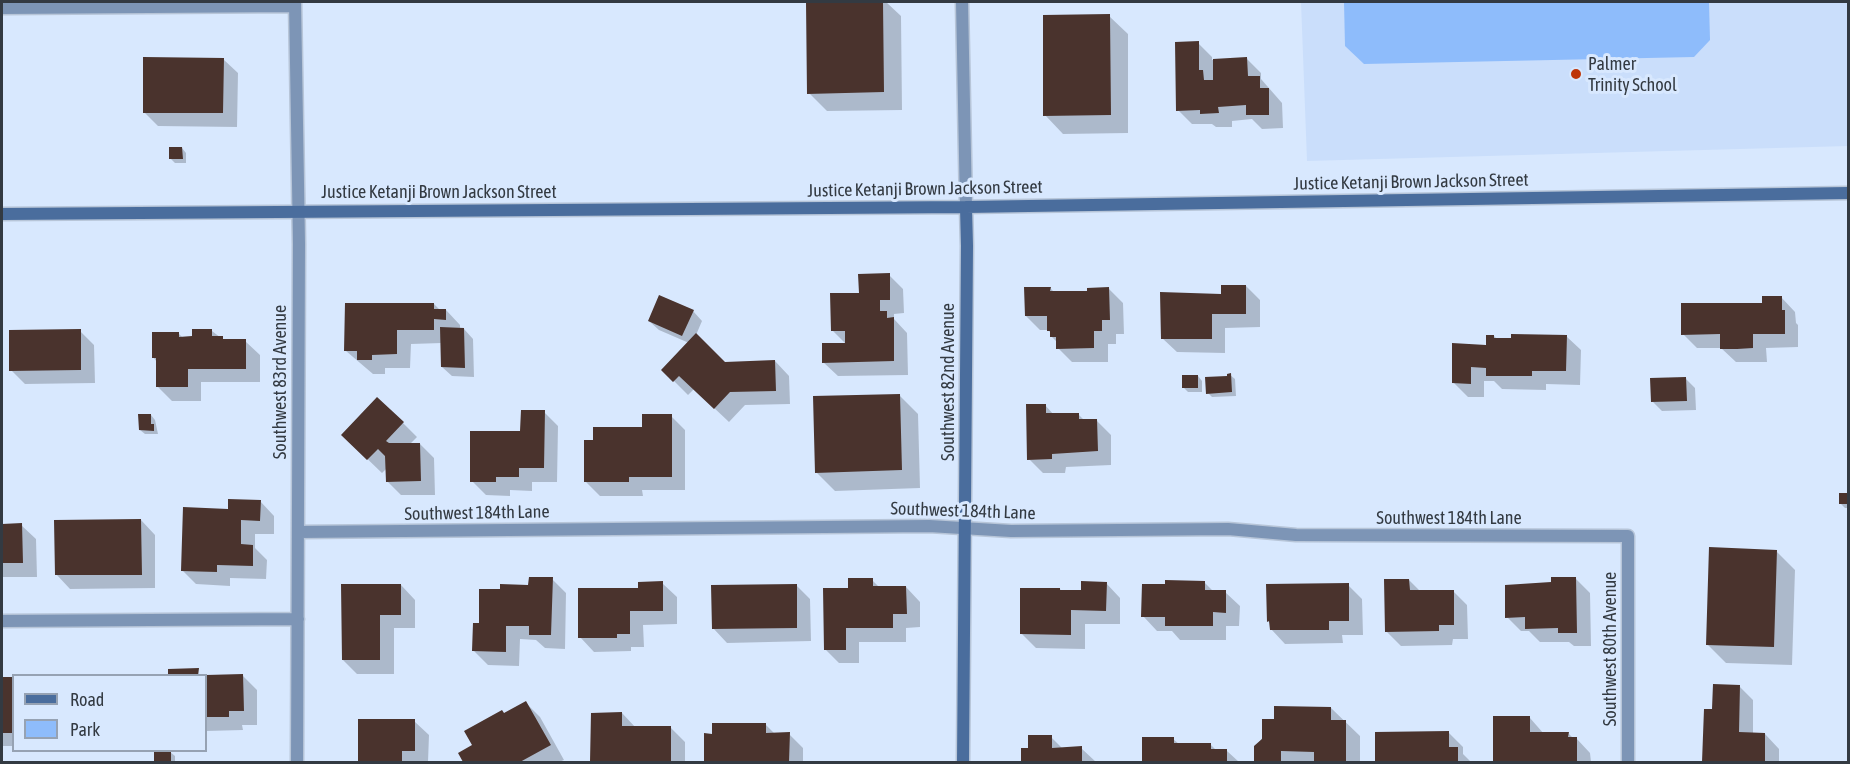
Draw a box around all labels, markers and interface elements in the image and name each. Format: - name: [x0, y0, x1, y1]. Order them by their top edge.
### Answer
- place label: Palmer Trinity School: [1588, 53, 1677, 96]
- marker: Palmer Trinity School: [1569, 67, 1583, 81]
- street label: Justice Ketanji Brown Jackson Street: [1293, 169, 1529, 195]
- street label: Justice Ketanji Brown Jackson Street: [807, 176, 1043, 202]
- street label: Justice Ketanji Brown Jackson Street: [321, 181, 557, 203]
- street label: Southwest 82nd Avenue: [937, 303, 959, 461]
- street label: Southwest 83rd Avenue: [269, 305, 291, 459]
- street label: Southwest 184th Lane: [890, 498, 1036, 524]
- street label: Southwest 184th Lane: [404, 501, 550, 525]
- street label: Southwest 184th Lane: [1376, 507, 1522, 529]
- street label: Southwest 80th Avenue: [1599, 572, 1621, 726]
- legend: [12, 674, 207, 752]
- text: Road: [70, 689, 104, 710]
- text: Park: [70, 719, 100, 740]

